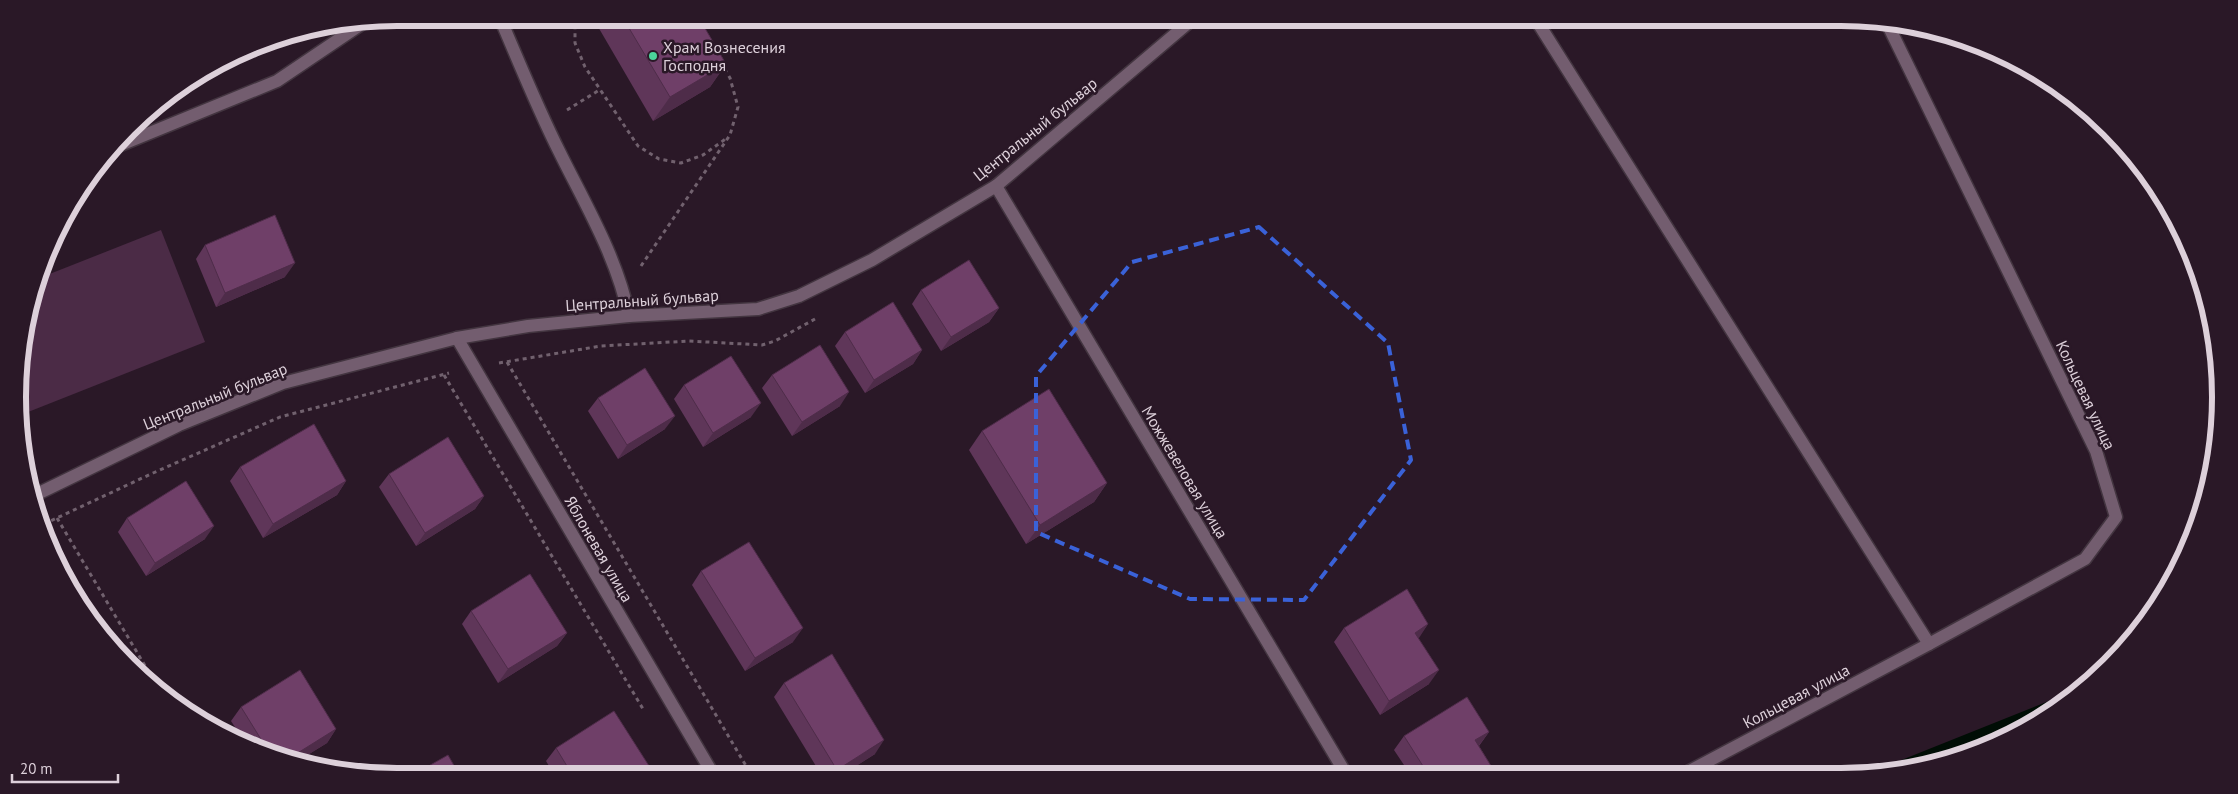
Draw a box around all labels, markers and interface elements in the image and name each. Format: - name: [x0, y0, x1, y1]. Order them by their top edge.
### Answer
- place label: Храм Вознесения Господня: [663, 37, 786, 75]
- marker: Храм Вознесения Господня: [647, 50, 659, 62]
- street label: Центральный бульвар: [969, 73, 1101, 185]
- street label: Центральный бульвар: [565, 285, 719, 315]
- street label: Кольцевая улица: [2052, 337, 2120, 453]
- street label: Центральный бульвар: [140, 358, 290, 434]
- street label: Можжевеловая улица: [1138, 402, 1232, 542]
- street label: Яблоневая улица: [560, 492, 638, 606]
- street label: Кольцевая улица: [1739, 659, 1853, 733]
- scale bar: [12, 752, 119, 784]
- text: 20 m: [20, 759, 53, 778]

